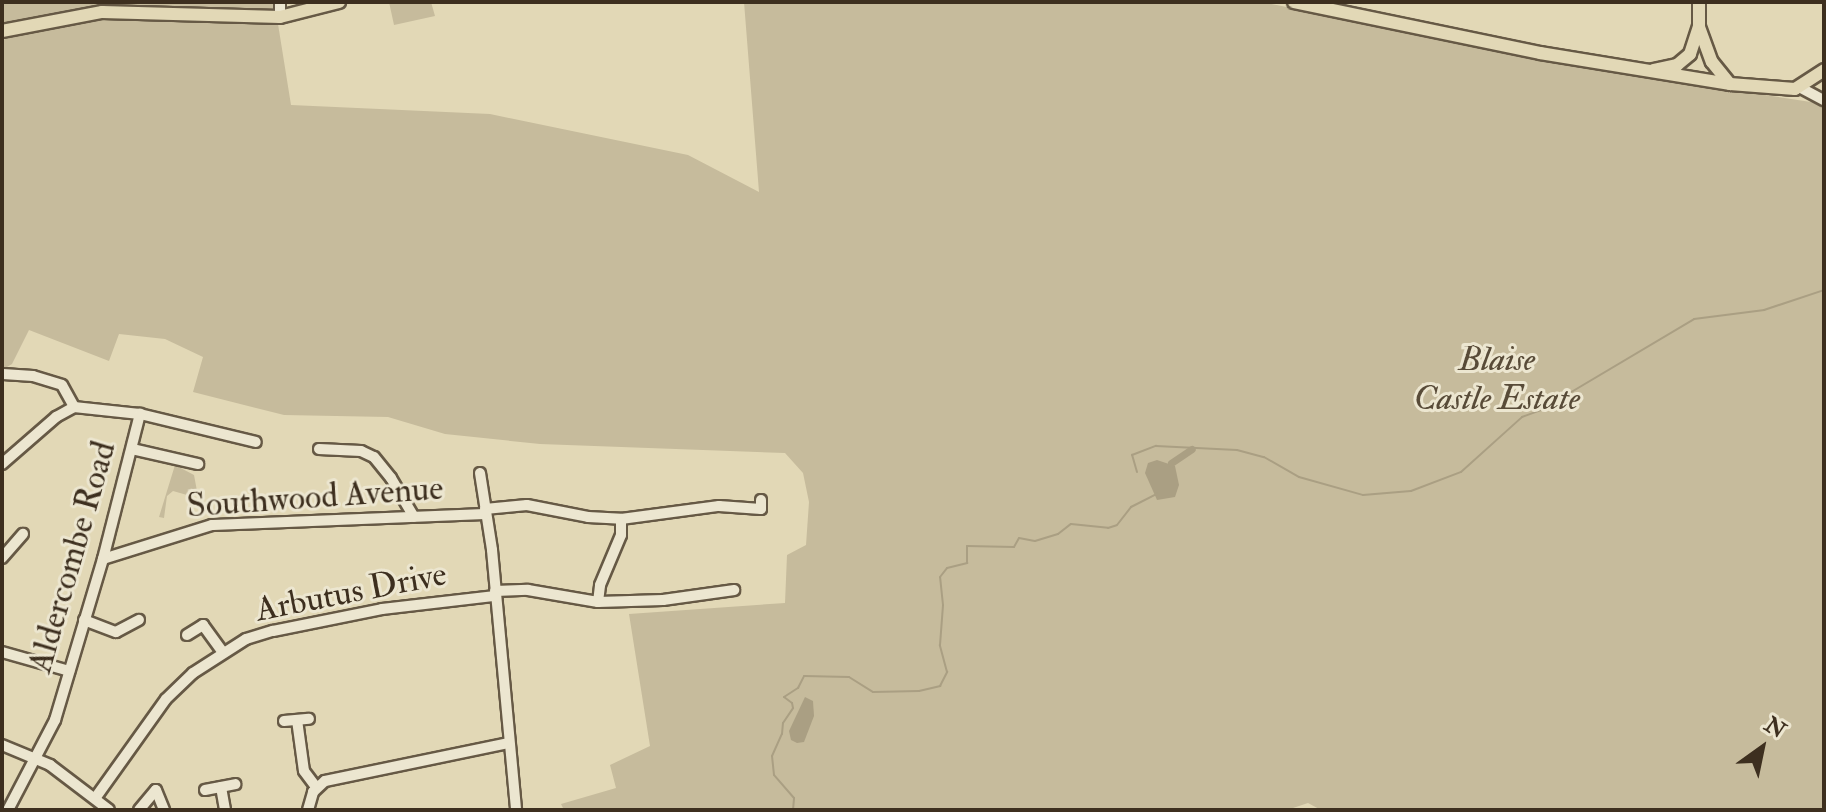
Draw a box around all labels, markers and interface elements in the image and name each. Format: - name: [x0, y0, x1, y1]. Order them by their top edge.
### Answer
- park label: Blaise Castle Estate: [1414, 339, 1580, 418]
- street label: Aldercombe Road: [19, 437, 125, 677]
- street label: Southwood Avenue: [185, 468, 445, 526]
- street label: Arbutus Drive: [252, 554, 450, 630]
- north arrow: [1722, 708, 1802, 788]
- text: N: [1759, 711, 1791, 745]

